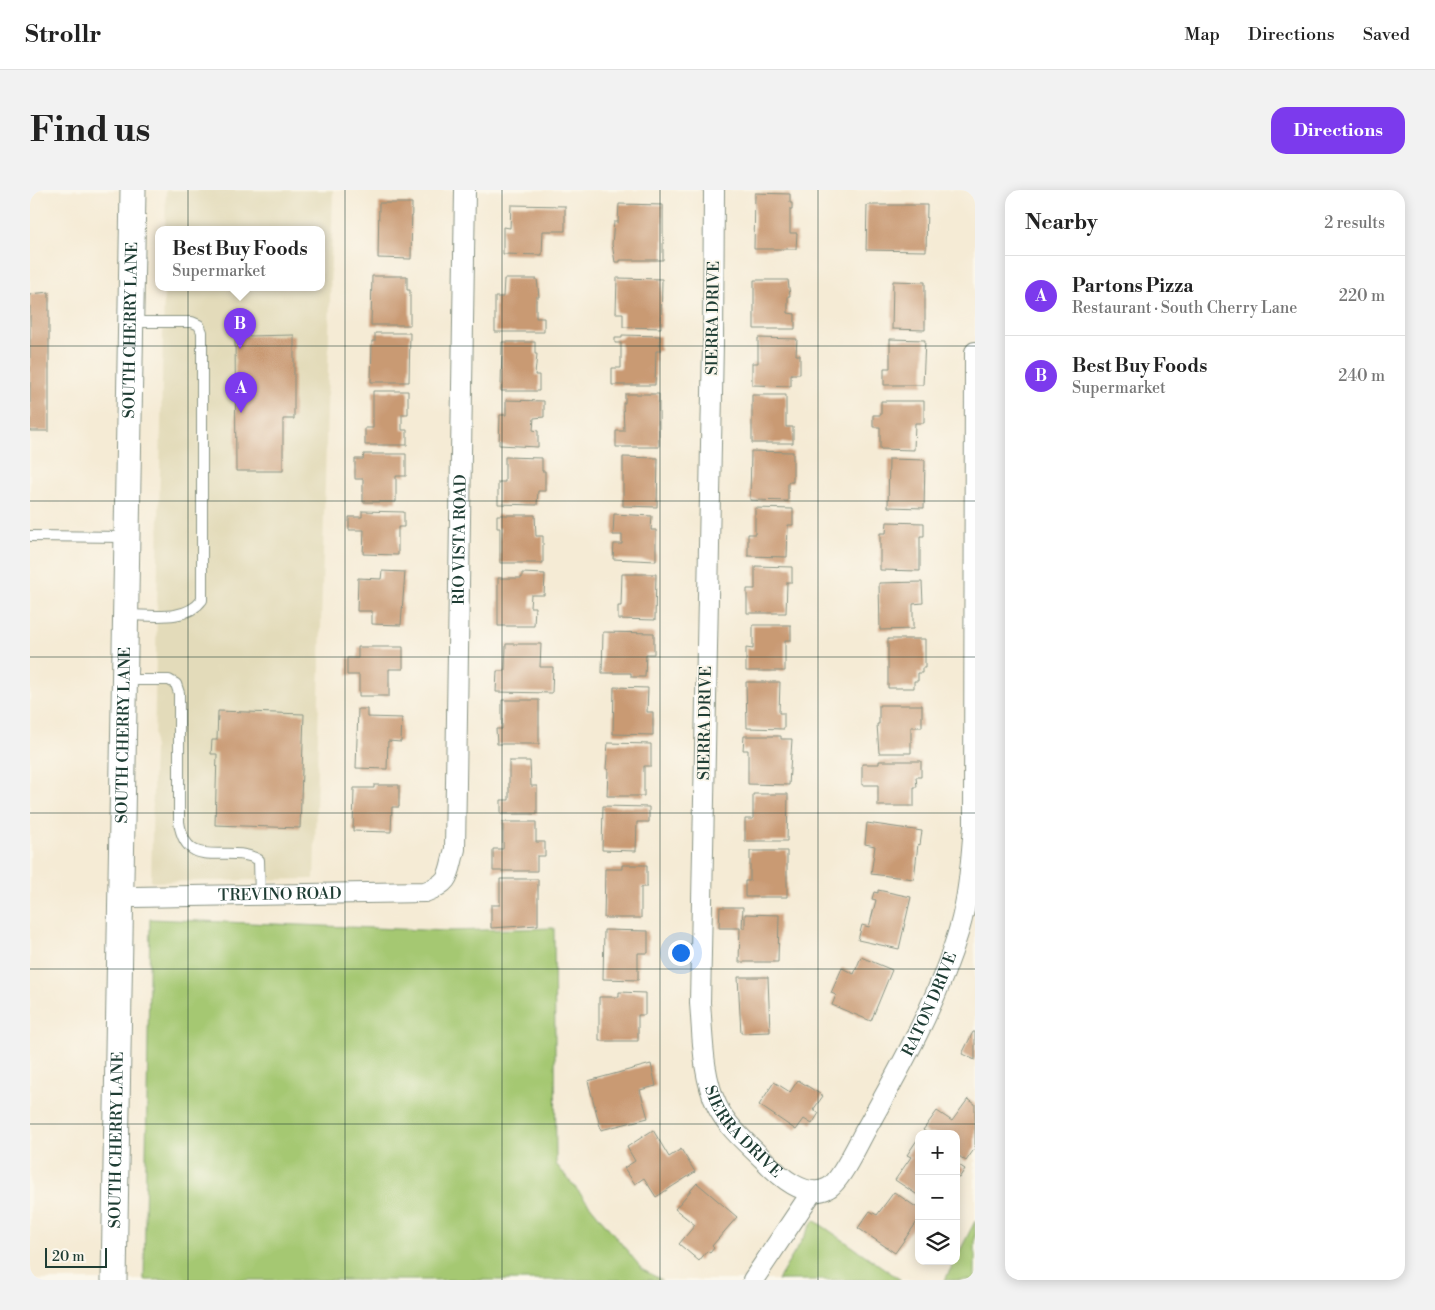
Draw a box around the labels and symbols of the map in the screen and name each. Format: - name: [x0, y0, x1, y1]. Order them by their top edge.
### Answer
- street label: SOUTH CHERRY LANE: [119, 242, 142, 419]
- street label: SIERRA DRIVE: [702, 261, 724, 375]
- pin: B: [224, 308, 256, 349]
- pin: A: [225, 372, 257, 413]
- street label: RIO VISTA ROAD: [449, 474, 471, 605]
- street label: SOUTH CHERRY LANE: [112, 647, 135, 824]
- street label: SIERRA DRIVE: [694, 666, 716, 780]
- street label: TREVINO ROAD: [218, 883, 342, 906]
- your location: [668, 940, 694, 966]
- street label: RATON DRIVE: [898, 949, 961, 1060]
- street label: SOUTH CHERRY LANE: [105, 1051, 128, 1229]
- street label: SIERRA DRIVE: [700, 1083, 786, 1182]
- scale bar: [45, 1245, 108, 1268]

